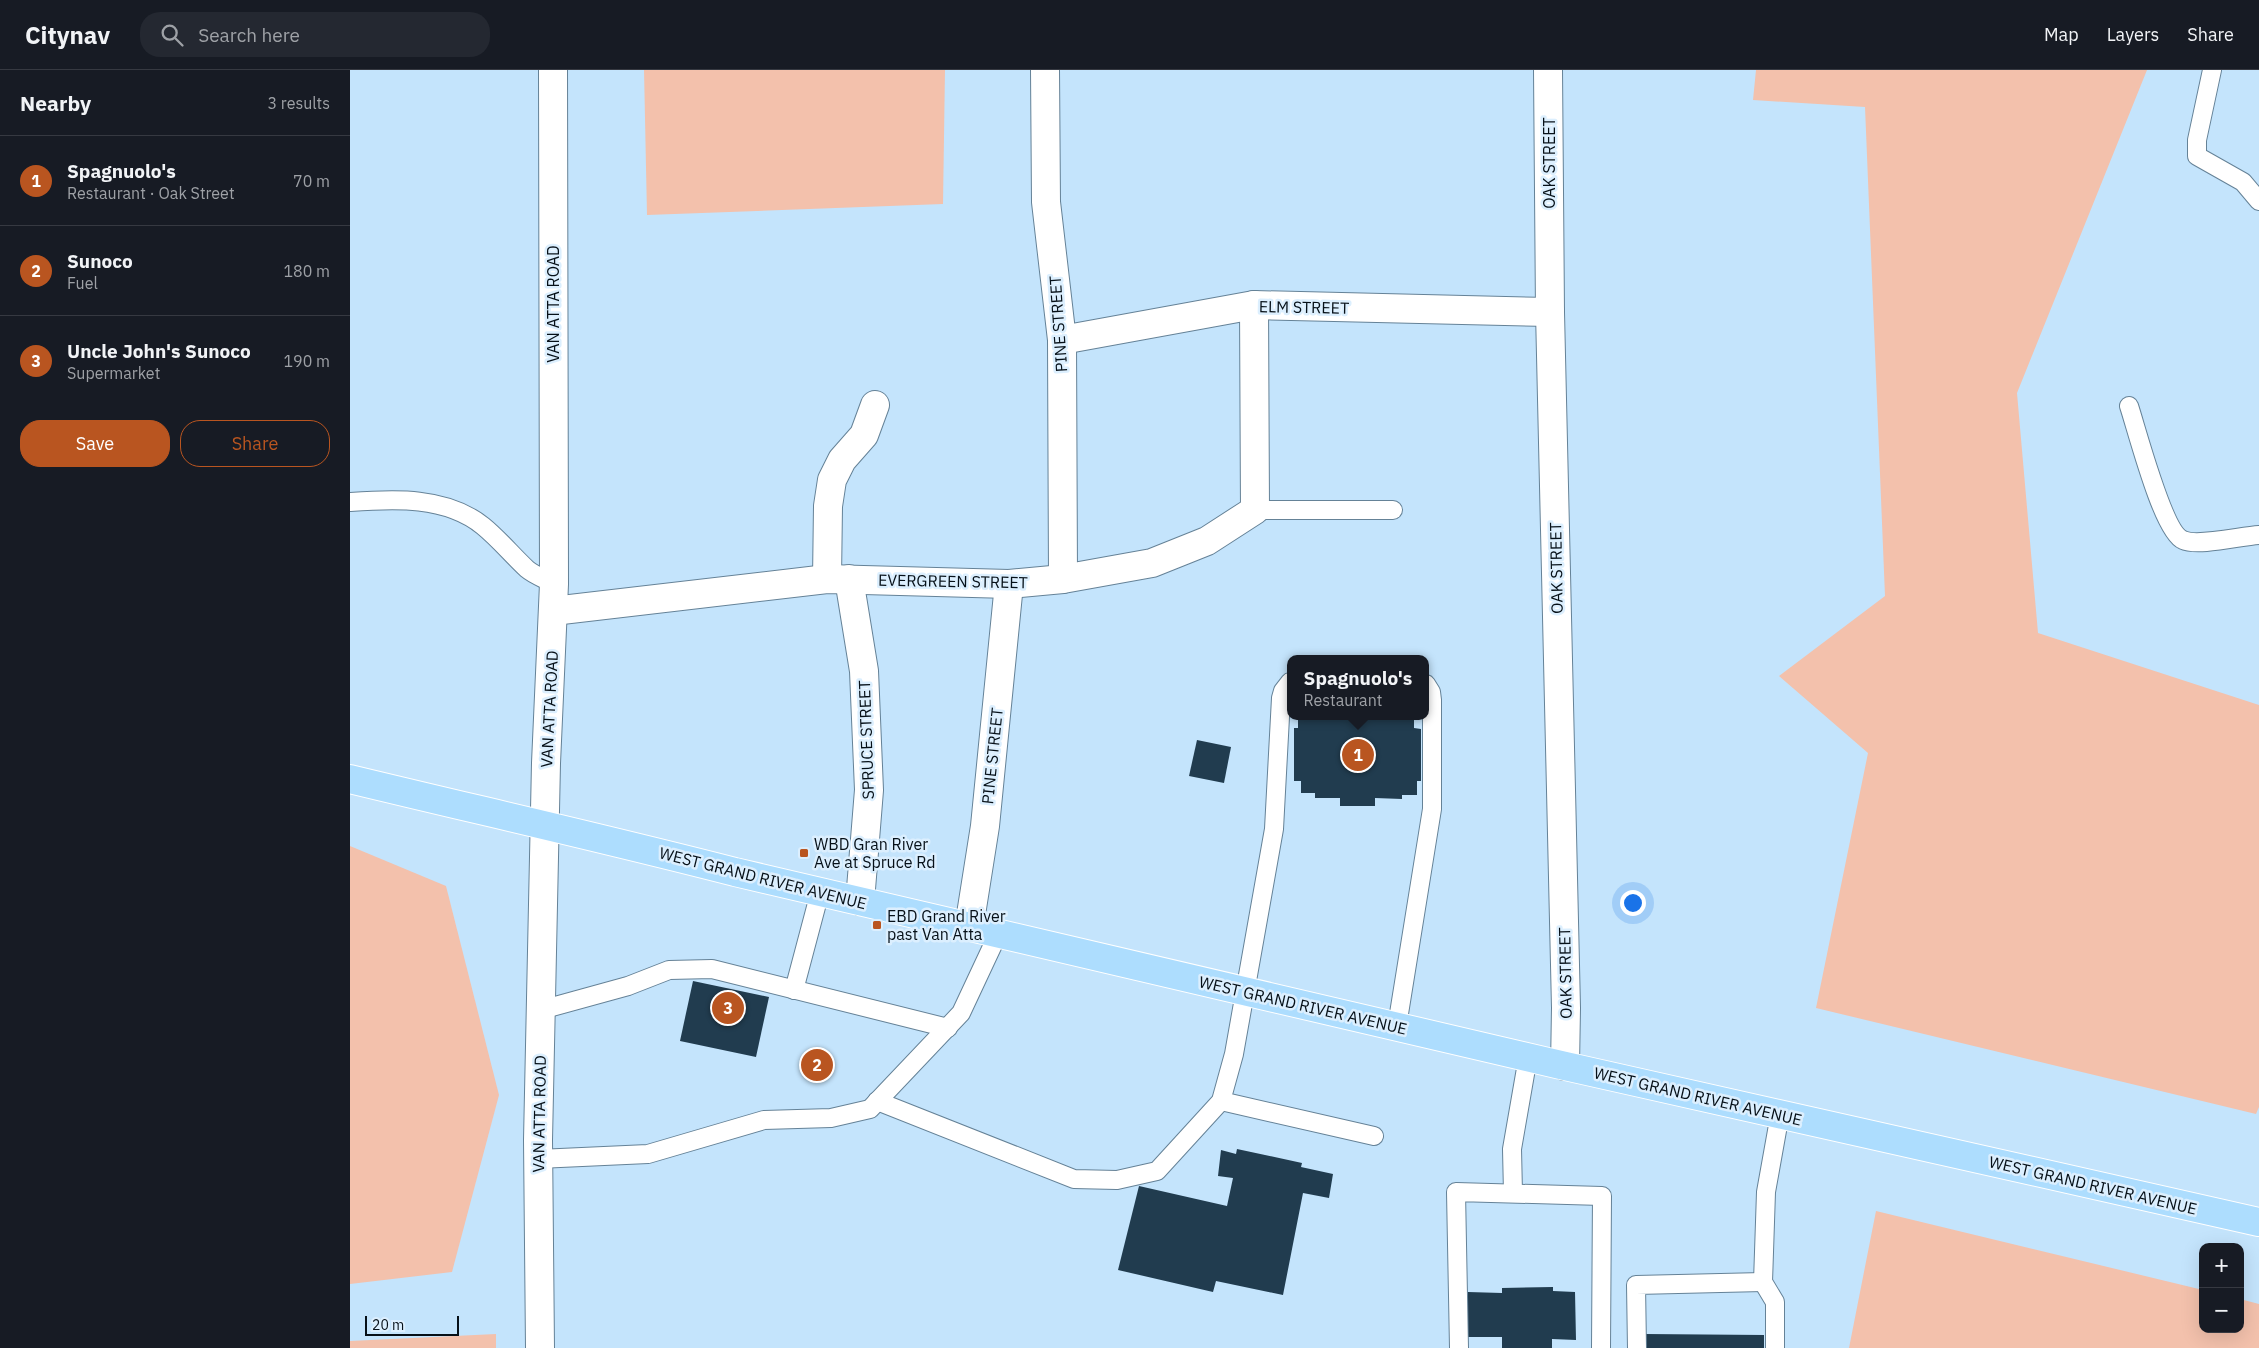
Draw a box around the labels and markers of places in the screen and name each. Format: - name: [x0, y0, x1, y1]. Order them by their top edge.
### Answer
- pin: 1: [1342, 736, 1374, 774]
- place label: WBD Gran River Ave at Spruce Rd: [814, 834, 936, 872]
- marker: WBD Gran River Ave at Spruce Rd: [798, 847, 810, 859]
- place label: EBD Grand River past Van Atta: [887, 906, 1006, 944]
- marker: EBD Grand River past Van Atta: [871, 919, 883, 931]
- pin: 3: [712, 989, 744, 1027]
- pin: 2: [801, 1046, 833, 1084]

